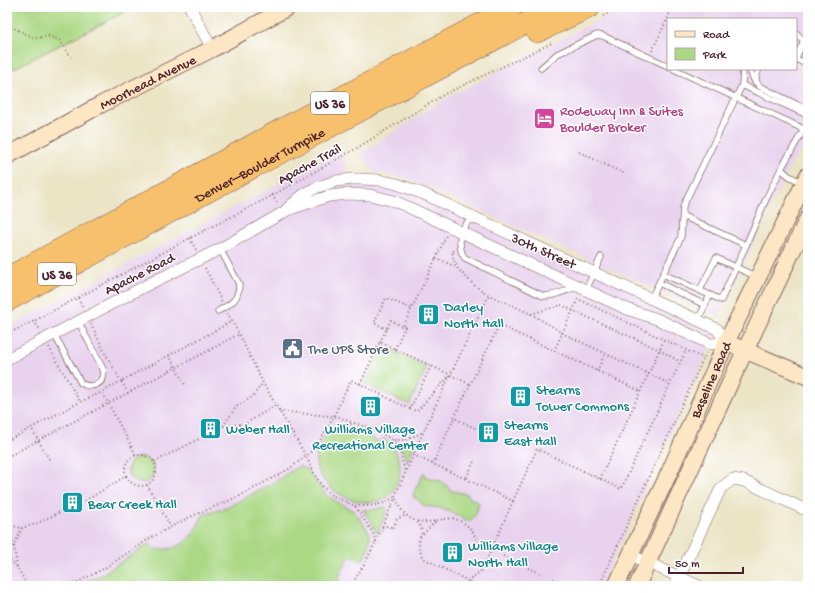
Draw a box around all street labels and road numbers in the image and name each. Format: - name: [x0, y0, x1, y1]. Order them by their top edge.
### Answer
- street label: Moorhead Avenue: [97, 52, 200, 115]
- road number: US 36: [311, 92, 349, 114]
- street label: Denver–Boulder Turnpike: [192, 125, 329, 208]
- street label: Apache Trail: [275, 141, 345, 190]
- street label: 30th Street: [507, 230, 579, 275]
- street label: Apache Road: [102, 250, 180, 300]
- road number: US 36: [38, 263, 76, 285]
- street label: Baseline Road: [688, 338, 737, 422]

